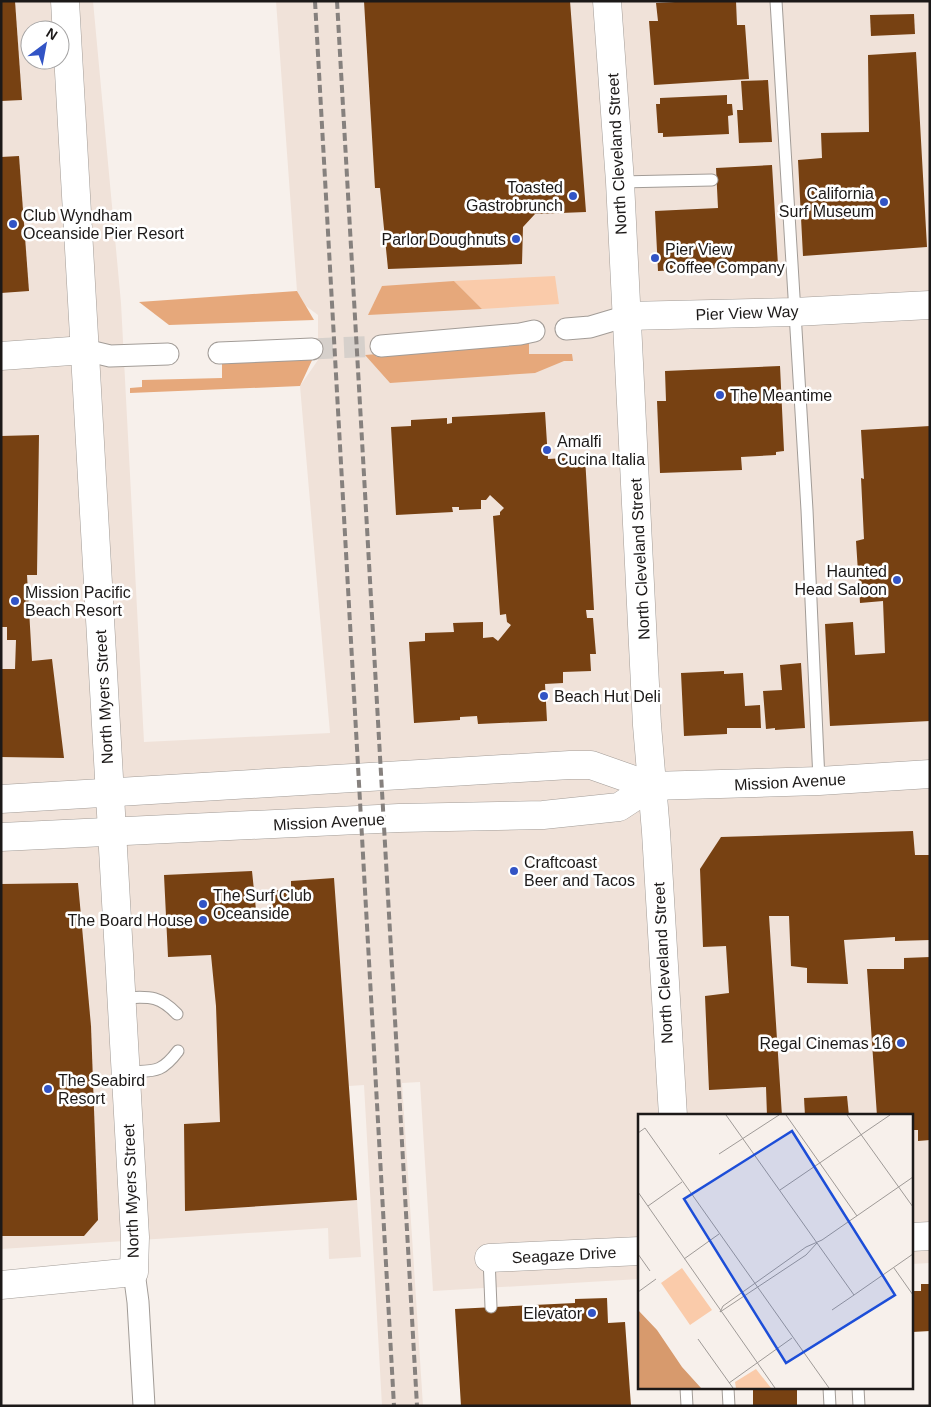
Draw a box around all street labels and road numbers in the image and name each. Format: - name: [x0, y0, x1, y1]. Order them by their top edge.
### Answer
- street label: North Cleveland Street: [604, 72, 630, 235]
- street label: Pier View Way: [695, 303, 799, 323]
- street label: North Cleveland Street: [627, 477, 653, 640]
- street label: North Myers Street: [92, 629, 116, 764]
- street label: Mission Avenue: [734, 771, 846, 793]
- street label: Mission Avenue: [273, 811, 385, 833]
- street label: North Cleveland Street: [650, 881, 676, 1044]
- street label: North Myers Street: [120, 1123, 142, 1258]
- street label: Seagaze Drive: [511, 1244, 617, 1266]

